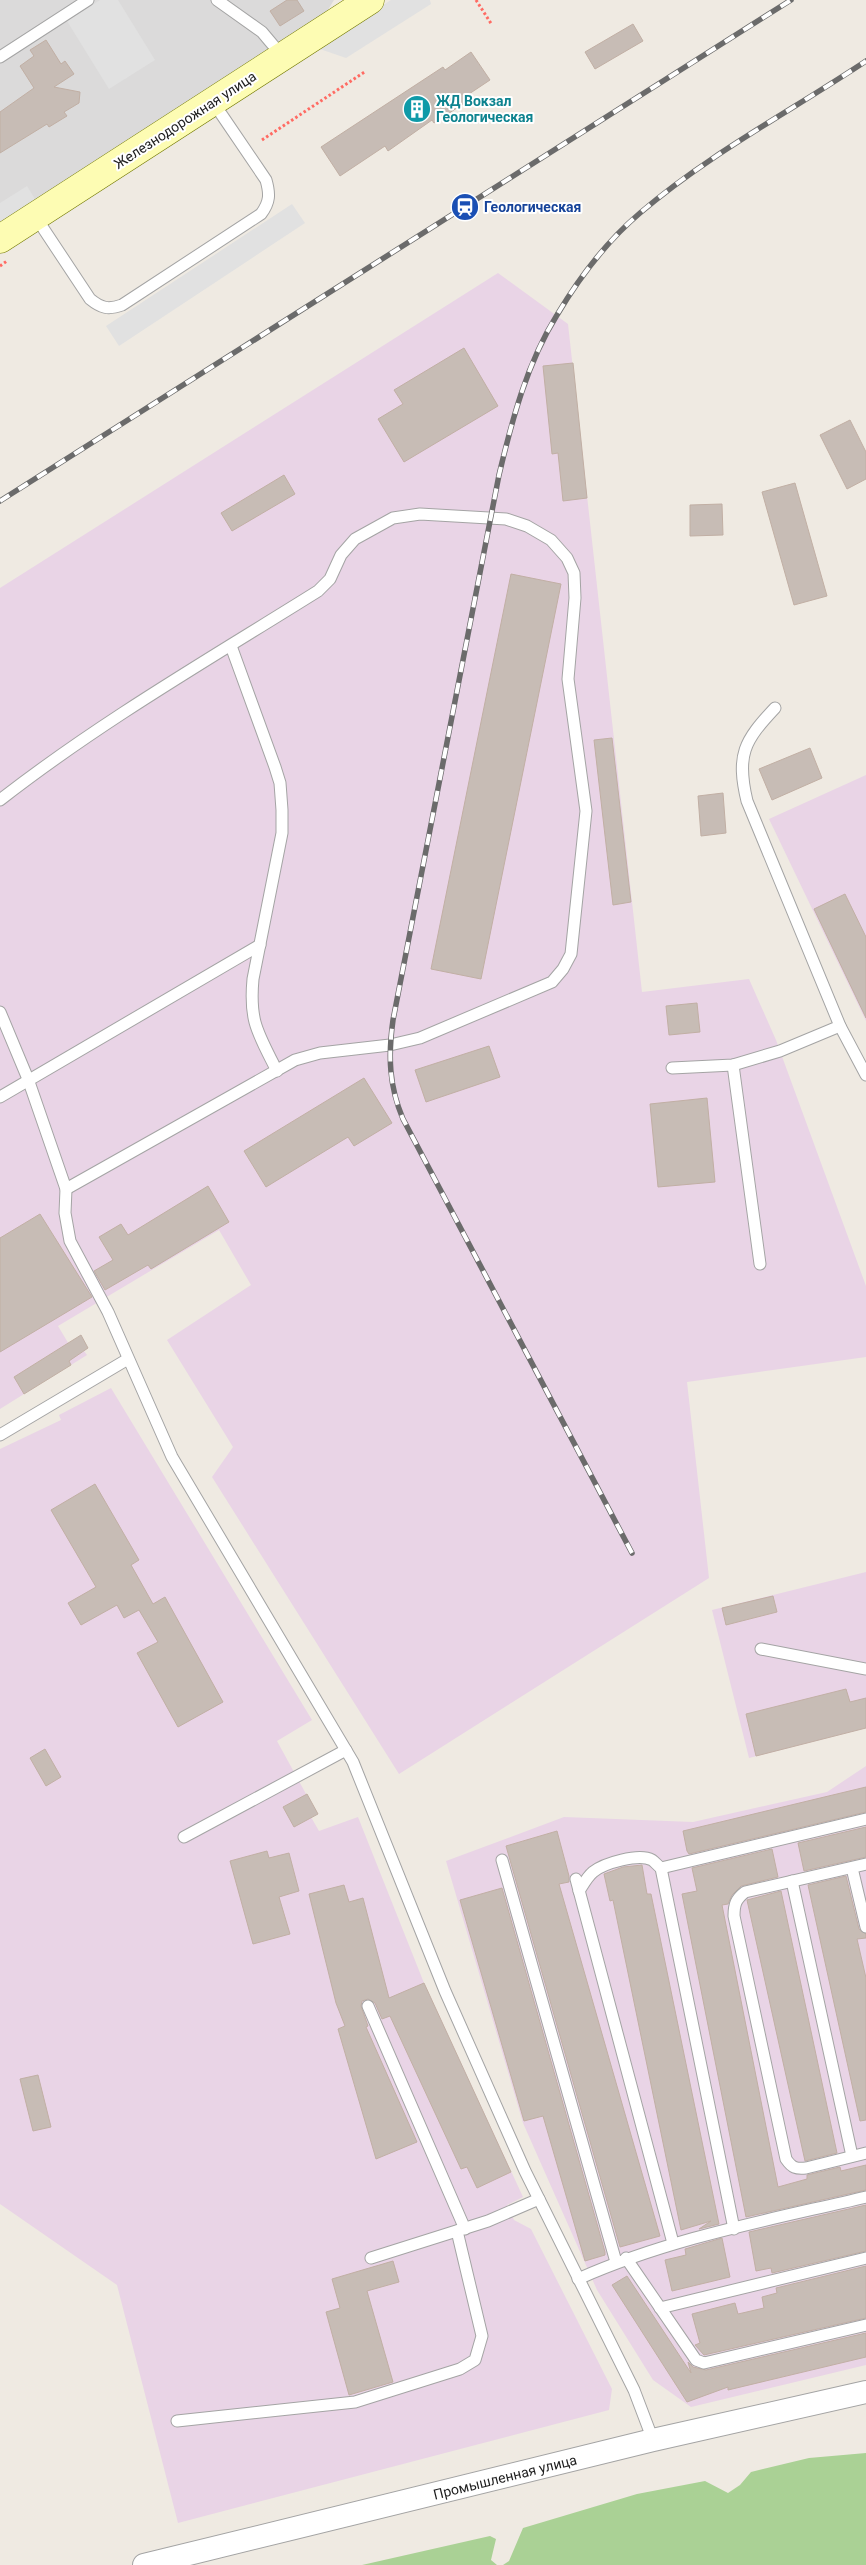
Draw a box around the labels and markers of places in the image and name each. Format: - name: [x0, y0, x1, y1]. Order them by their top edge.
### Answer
- place label: ЖД Вокзал Геологическая: [436, 93, 533, 125]
- building icon: ЖД Вокзал Геологическая: [402, 94, 432, 124]
- station icon: Геологическая: [450, 192, 480, 222]
- place label: Геологическая: [484, 199, 581, 215]

